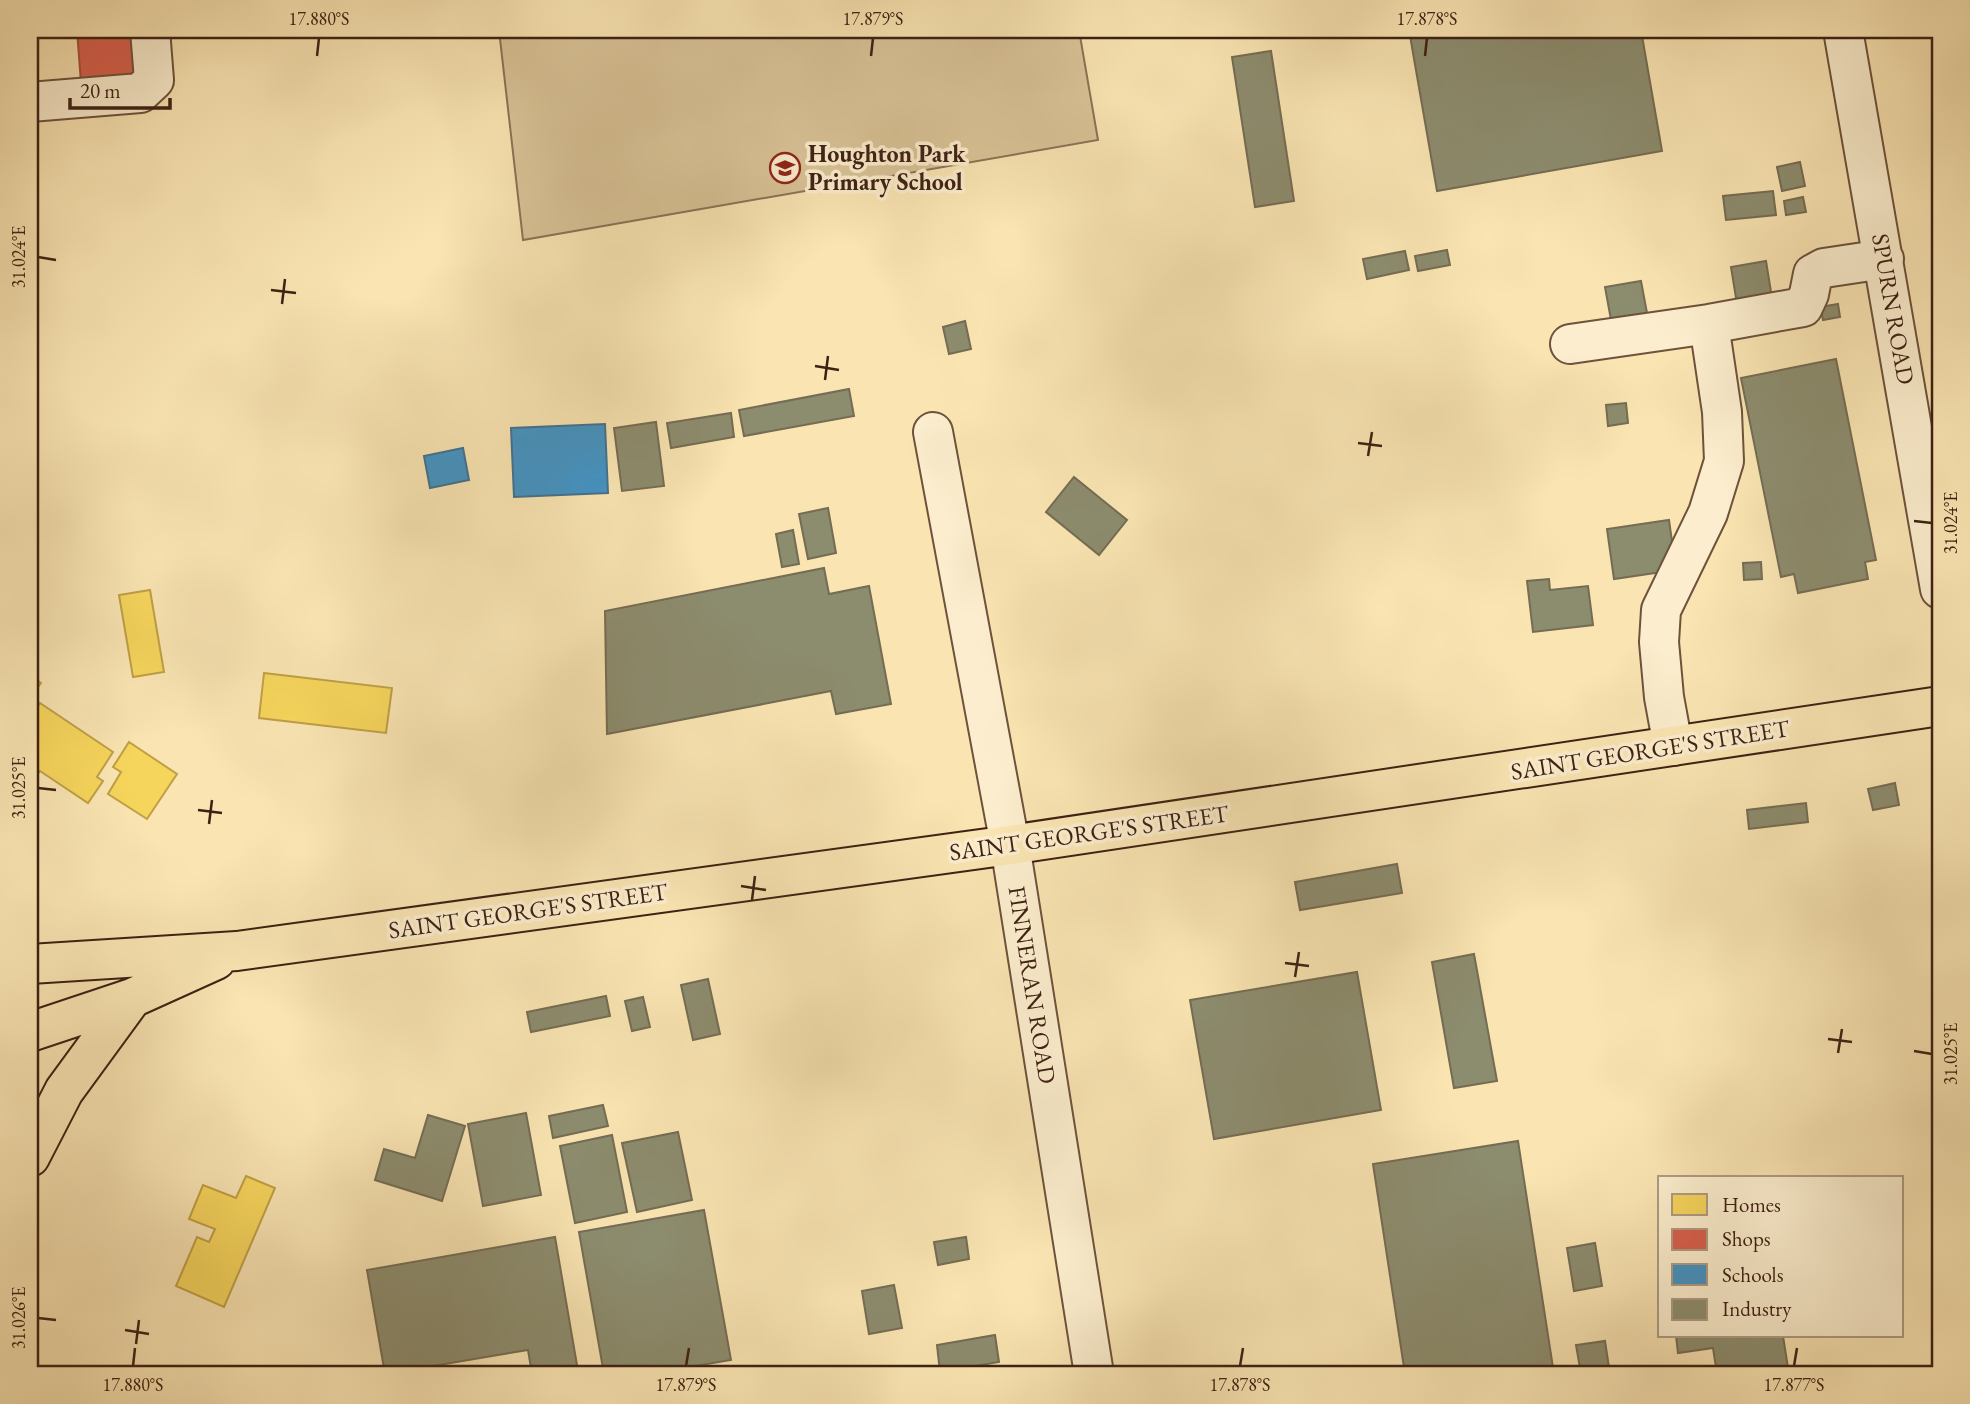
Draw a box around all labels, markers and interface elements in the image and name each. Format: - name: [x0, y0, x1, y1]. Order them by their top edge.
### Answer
- text: 17.880°S: [289, 7, 349, 30]
- text: 17.879°S: [843, 7, 903, 30]
- text: 17.878°S: [1397, 7, 1457, 30]
- scale bar: [70, 66, 170, 110]
- text: 20 m: [80, 77, 121, 104]
- place label: Houghton Park Primary School: [808, 138, 966, 198]
- school or university icon: Houghton Park Primary School: [768, 151, 802, 185]
- text: 31.024°E: [7, 226, 30, 288]
- street label: SPURN ROAD: [1865, 231, 1922, 387]
- text: 31.024°E: [1939, 492, 1962, 554]
- street label: SAINT GEORGE'S STREET: [1508, 712, 1792, 787]
- text: 31.025°E: [7, 757, 30, 819]
- street label: SAINT GEORGE'S STREET: [947, 797, 1231, 867]
- street label: SAINT GEORGE'S STREET: [386, 875, 670, 945]
- street label: FINNERAN ROAD: [1002, 884, 1063, 1086]
- text: 31.025°E: [1939, 1023, 1962, 1085]
- legend: [1658, 1176, 1904, 1338]
- text: Homes: [1722, 1191, 1781, 1218]
- text: Shops: [1722, 1225, 1771, 1252]
- text: Schools: [1722, 1261, 1784, 1288]
- text: 31.026°E: [7, 1287, 30, 1349]
- text: Industry: [1722, 1295, 1792, 1322]
- text: 17.880°S: [103, 1373, 163, 1396]
- text: 17.879°S: [656, 1373, 716, 1396]
- text: 17.878°S: [1210, 1373, 1270, 1396]
- text: 17.877°S: [1764, 1373, 1824, 1396]

